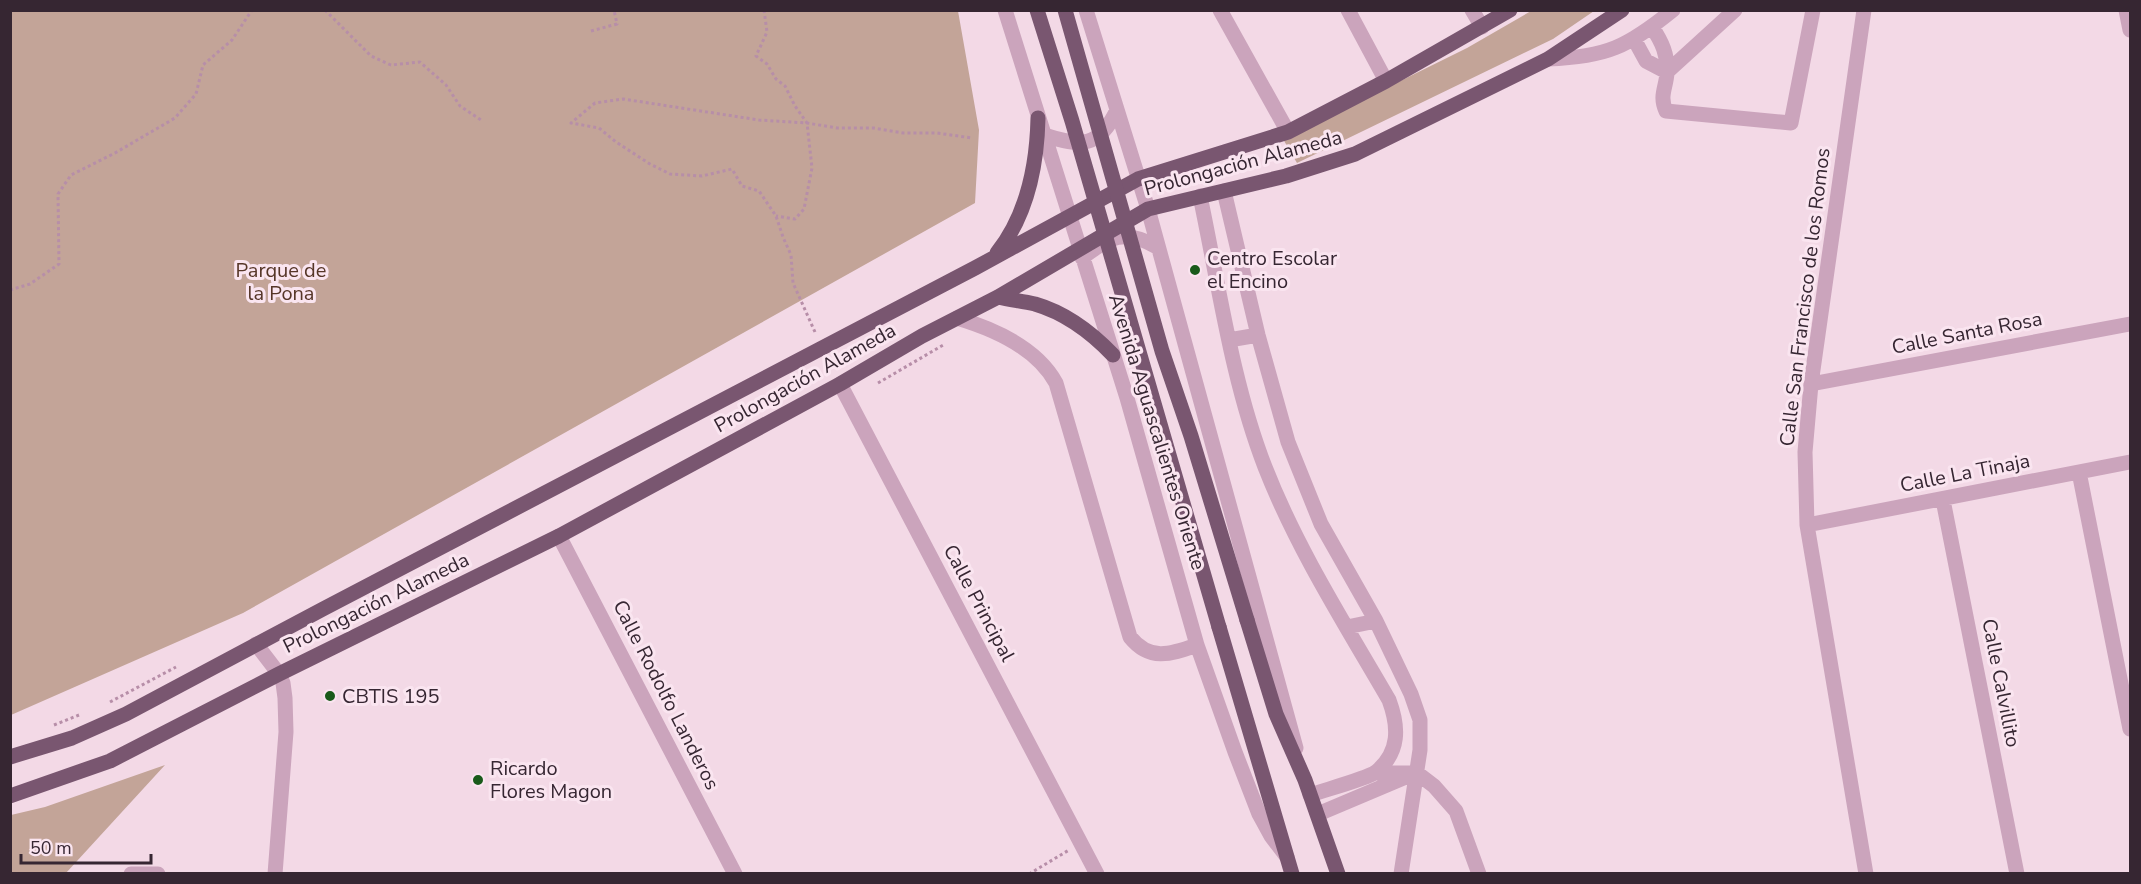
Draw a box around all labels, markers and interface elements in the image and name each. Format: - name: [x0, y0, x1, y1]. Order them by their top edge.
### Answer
- street label: Prolongación Alameda: [1141, 124, 1345, 202]
- street label: Calle San Francisco de los Romos: [1773, 146, 1837, 448]
- place label: Centro Escolar el Encino: [1207, 245, 1337, 295]
- park label: Parque de la Pona: [236, 257, 326, 307]
- marker: Centro Escolar el Encino: [1188, 263, 1202, 277]
- street label: Avenida Aguascalientes Oriente: [1102, 291, 1212, 573]
- street label: Calle Santa Rosa: [1889, 305, 2045, 361]
- street label: Prolongación Alameda: [709, 317, 901, 439]
- street label: Calle La Tinaja: [1898, 447, 2032, 499]
- street label: Calle Principal: [937, 540, 1021, 666]
- street label: Prolongación Alameda: [278, 546, 474, 660]
- street label: Calle Rodolfo Landeros: [606, 595, 726, 795]
- street label: Calle Calvillito: [1975, 617, 2027, 749]
- place label: CBTIS 195: [342, 683, 439, 710]
- marker: CBTIS 195: [323, 689, 337, 703]
- place label: Ricardo Flores Magon: [490, 755, 612, 805]
- marker: Ricardo Flores Magon: [471, 773, 485, 787]
- scale bar: [21, 827, 152, 865]
- text: 50 m: [30, 836, 72, 860]

